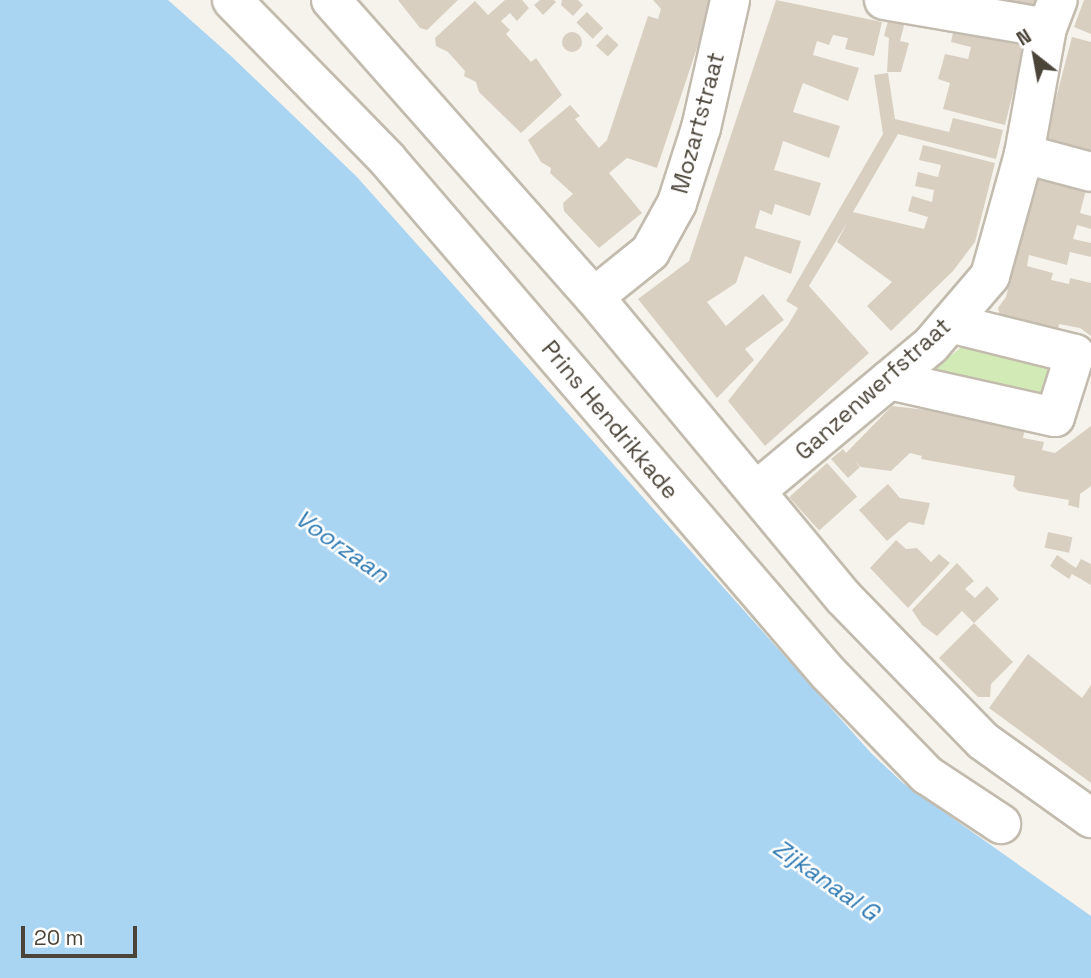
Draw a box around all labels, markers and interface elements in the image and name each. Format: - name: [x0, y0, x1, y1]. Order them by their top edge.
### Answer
- north arrow: [1000, 21, 1070, 91]
- text: N: [1012, 24, 1036, 52]
- street label: Mozartstraat: [666, 49, 730, 197]
- street label: Ganzenwerfstraat: [790, 312, 956, 466]
- street label: Prins Hendrikkade: [536, 335, 684, 505]
- water label: Voorzaan: [290, 503, 394, 589]
- water label: Zijkanaal G: [768, 833, 884, 927]
- scale bar: [24, 912, 140, 956]
- text: 20 m: [34, 924, 84, 951]

